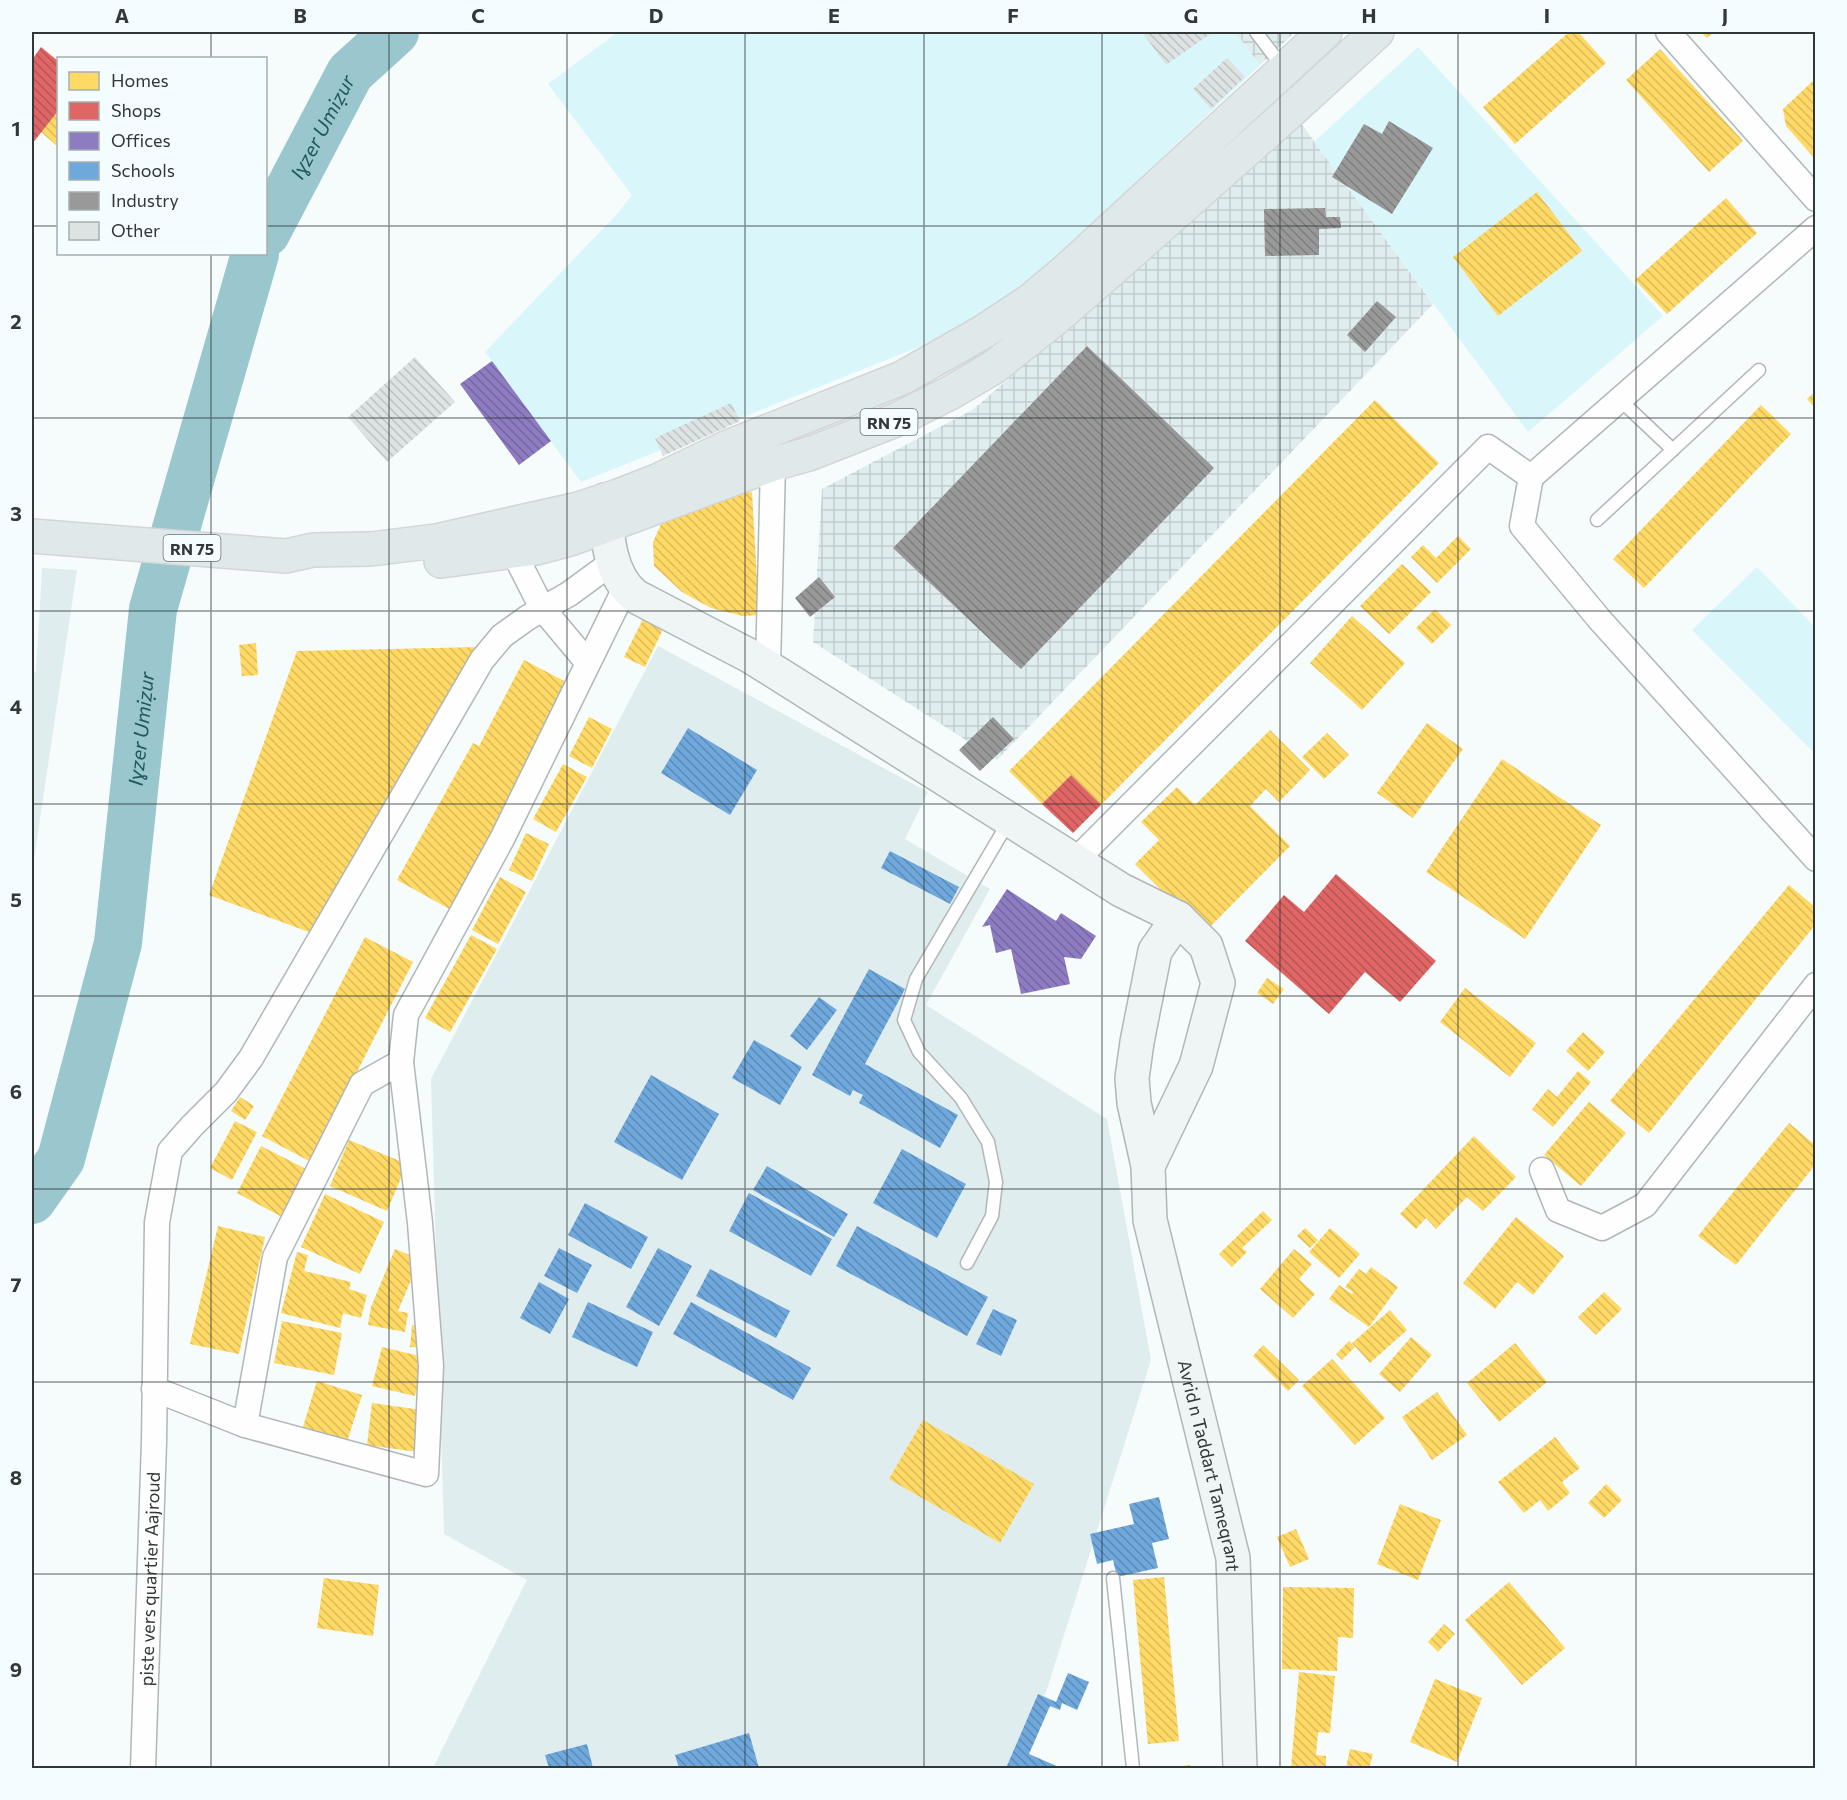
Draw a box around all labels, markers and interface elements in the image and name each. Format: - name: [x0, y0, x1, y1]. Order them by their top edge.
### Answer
- text: A: [115, 3, 129, 27]
- text: B: [293, 3, 307, 27]
- text: C: [471, 3, 485, 27]
- text: D: [649, 3, 663, 27]
- text: E: [828, 3, 840, 27]
- text: F: [1007, 3, 1019, 27]
- text: G: [1184, 3, 1198, 27]
- text: H: [1362, 3, 1377, 27]
- text: I: [1544, 3, 1550, 27]
- text: J: [1722, 3, 1728, 27]
- legend: [57, 57, 267, 255]
- text: Homes: [111, 69, 169, 91]
- water label: Iɣzer Umiẓur: [285, 70, 359, 183]
- text: Shops: [111, 99, 161, 121]
- text: 1: [11, 116, 21, 140]
- text: Offices: [111, 129, 171, 151]
- text: Schools: [111, 159, 175, 181]
- text: Industry: [111, 189, 179, 211]
- text: Other: [111, 219, 160, 241]
- text: 2: [10, 309, 22, 333]
- road number: RN 75: [860, 409, 918, 435]
- text: 3: [10, 501, 22, 525]
- road number: RN 75: [164, 535, 220, 561]
- water label: Iɣzer Umiẓur: [123, 670, 158, 787]
- text: 4: [10, 694, 22, 718]
- text: 5: [10, 887, 22, 911]
- text: 6: [10, 1079, 22, 1103]
- text: 7: [11, 1272, 22, 1296]
- street label: Avrid n Taddart Tameqrant: [1174, 1357, 1244, 1572]
- text: 8: [10, 1465, 22, 1489]
- street label: piste vers quartier Aajroud: [135, 1472, 164, 1687]
- text: 9: [10, 1657, 22, 1681]

